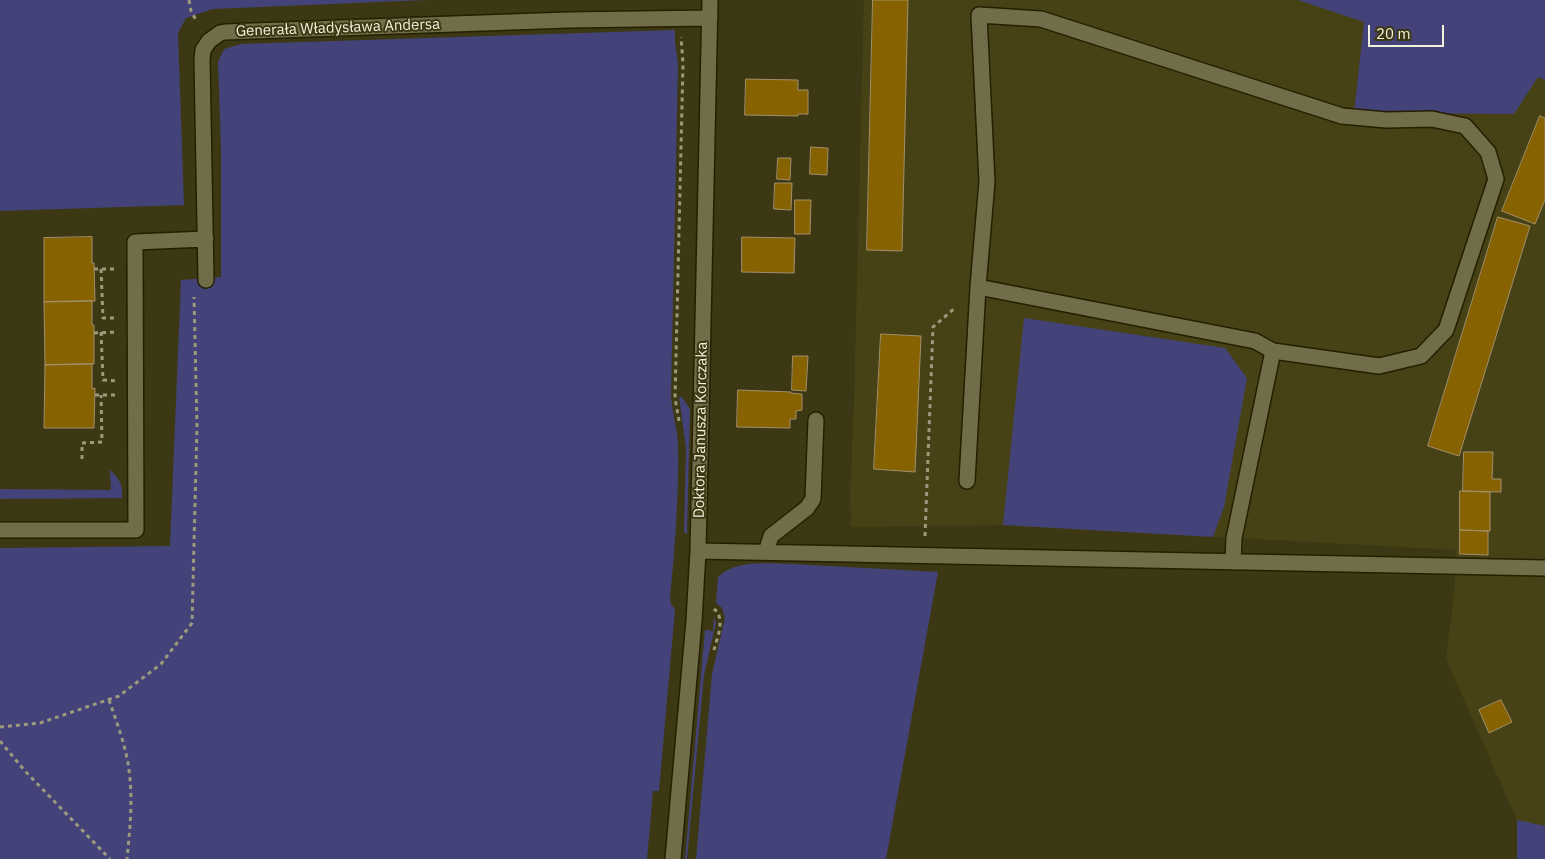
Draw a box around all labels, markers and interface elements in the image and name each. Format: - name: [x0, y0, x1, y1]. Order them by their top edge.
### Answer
- street label: Generała Władysława Andersa: [235, 15, 441, 41]
- scale bar: [1370, 15, 1446, 47]
- text: 20 m: [1376, 24, 1411, 43]
- street label: Doktora Janusza Korczaka: [690, 342, 712, 518]

